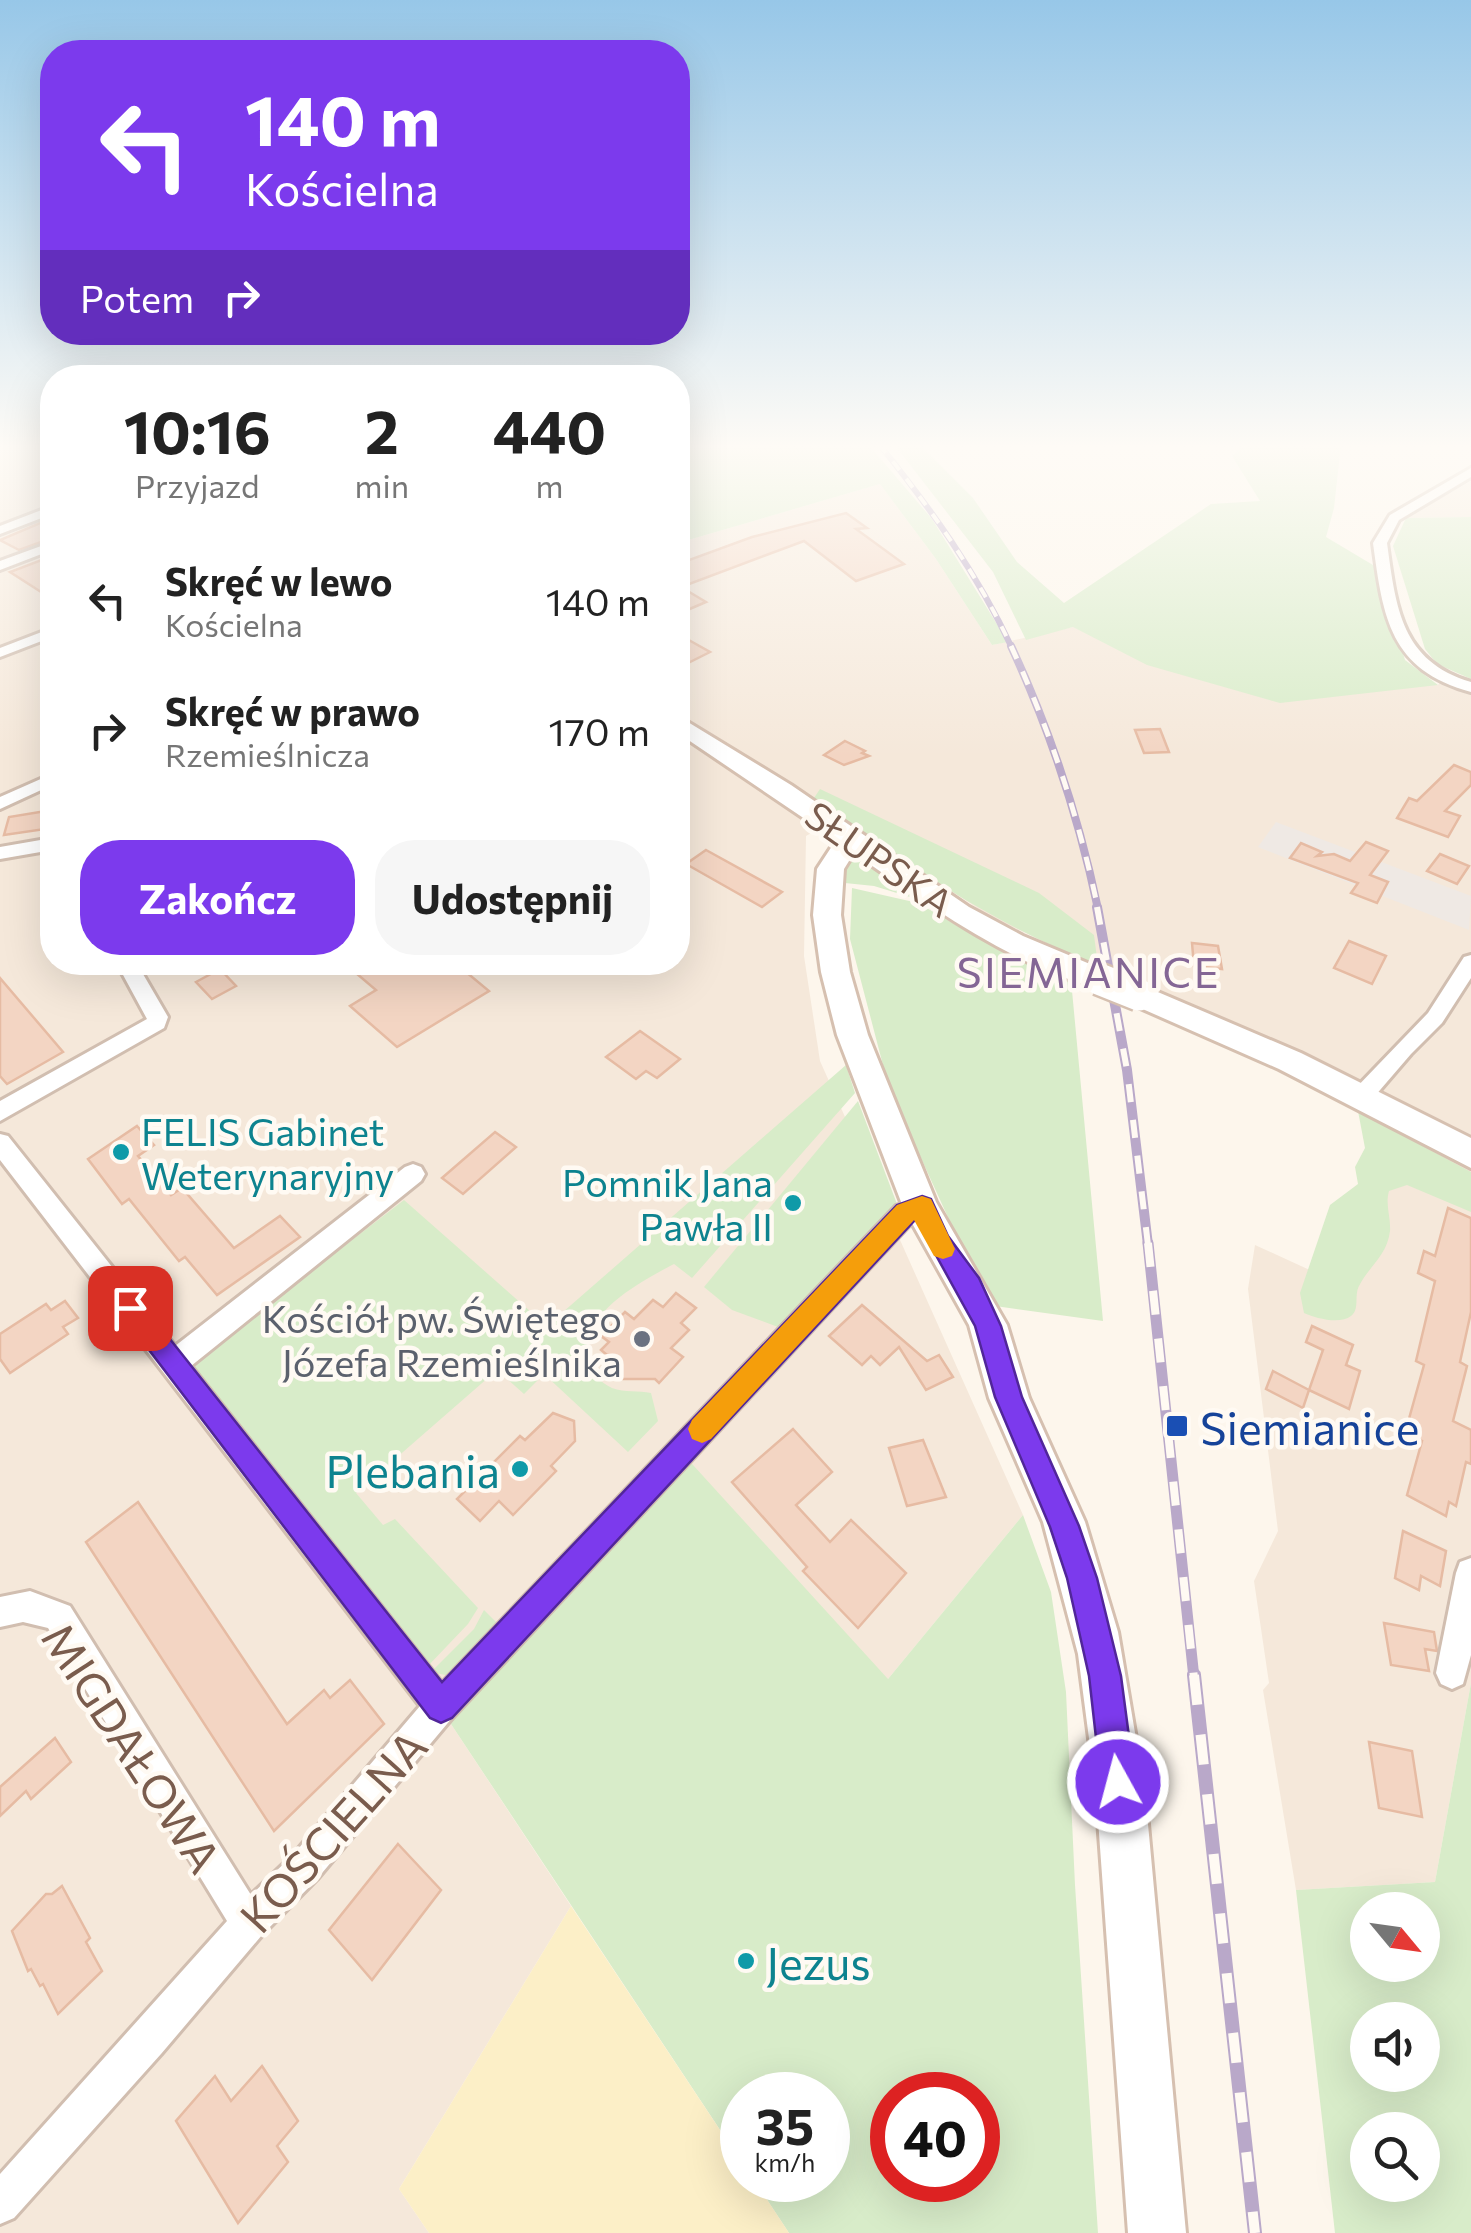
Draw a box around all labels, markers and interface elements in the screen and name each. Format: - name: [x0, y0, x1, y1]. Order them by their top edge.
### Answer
- text: 140 m: [245, 75, 441, 160]
- icon: left: [80, 80, 210, 210]
- text: Kościelna: [245, 160, 439, 215]
- icon: right: [214, 270, 269, 325]
- text: Potem: [80, 274, 194, 321]
- text: 10:16: [124, 393, 271, 466]
- text: 2: [365, 393, 399, 466]
- text: 440: [493, 393, 606, 466]
- text: Przyjazd: [135, 465, 260, 505]
- text: min: [355, 465, 409, 505]
- text: m: [536, 465, 563, 505]
- text: Skręć w lewo: [165, 557, 392, 604]
- icon: left: [80, 573, 135, 628]
- text: 140 m: [546, 577, 650, 624]
- text: Kościelna: [165, 604, 303, 644]
- text: Skręć w prawo: [165, 687, 420, 734]
- icon: right: [80, 703, 135, 758]
- text: 170 m: [549, 707, 650, 754]
- text: Rzemieślnicza: [165, 734, 370, 774]
- street label: SŁUPSKA: [797, 790, 963, 926]
- button: Zakończ: [80, 840, 355, 955]
- button: Udostępnij: [375, 840, 650, 955]
- district label: SIEMIANICE: [957, 945, 1221, 997]
- place label: FELIS Gabinet Weterynaryjny: [141, 1107, 394, 1198]
- marker: FELIS Gabinet Weterynaryjny: [110, 1141, 132, 1163]
- place label: Pomnik Jana Pawła II: [562, 1158, 773, 1249]
- marker: Pomnik Jana Pawła II: [782, 1192, 804, 1214]
- pin: [88, 1266, 173, 1351]
- icon: arrive: [103, 1281, 158, 1336]
- place label: Kościół pw. Świętego Józefa Rzemieślnika: [262, 1294, 622, 1385]
- marker: Kościół pw. Świętego Józefa Rzemieślnika: [631, 1328, 653, 1350]
- place label: Siemianice: [1200, 1399, 1419, 1454]
- marker: Siemianice: [1164, 1413, 1190, 1439]
- place label: Plebania: [326, 1442, 500, 1497]
- marker: Plebania: [509, 1458, 531, 1480]
- street label: MIGDAŁOWA: [32, 1612, 234, 1882]
- street label: KOŚCIELNA: [227, 1718, 437, 1942]
- position arrow: [1066, 1730, 1170, 1834]
- north arrow: [1350, 1892, 1440, 1982]
- map controls: [1350, 1892, 1440, 2202]
- place label: Jezus: [766, 1934, 871, 1989]
- marker: Jezus: [735, 1950, 757, 1972]
- button: sound: [1350, 2002, 1440, 2092]
- speed limit sign: 40: [870, 2072, 1000, 2202]
- text: 35: [756, 2094, 814, 2155]
- button: search: [1350, 2112, 1440, 2202]
- text: km/h: [755, 2147, 815, 2177]

